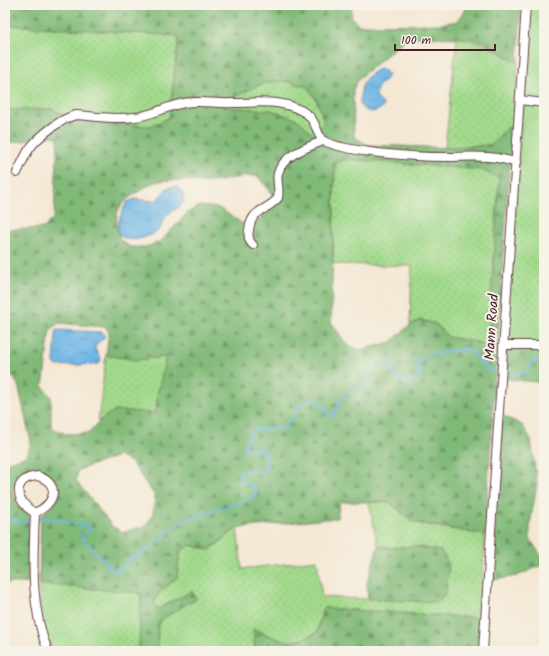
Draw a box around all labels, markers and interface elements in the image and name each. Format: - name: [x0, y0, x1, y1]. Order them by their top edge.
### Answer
- scale bar: [395, 26, 495, 52]
- text: 100 m: [401, 31, 432, 50]
- street label: Mann Road: [479, 292, 505, 361]

